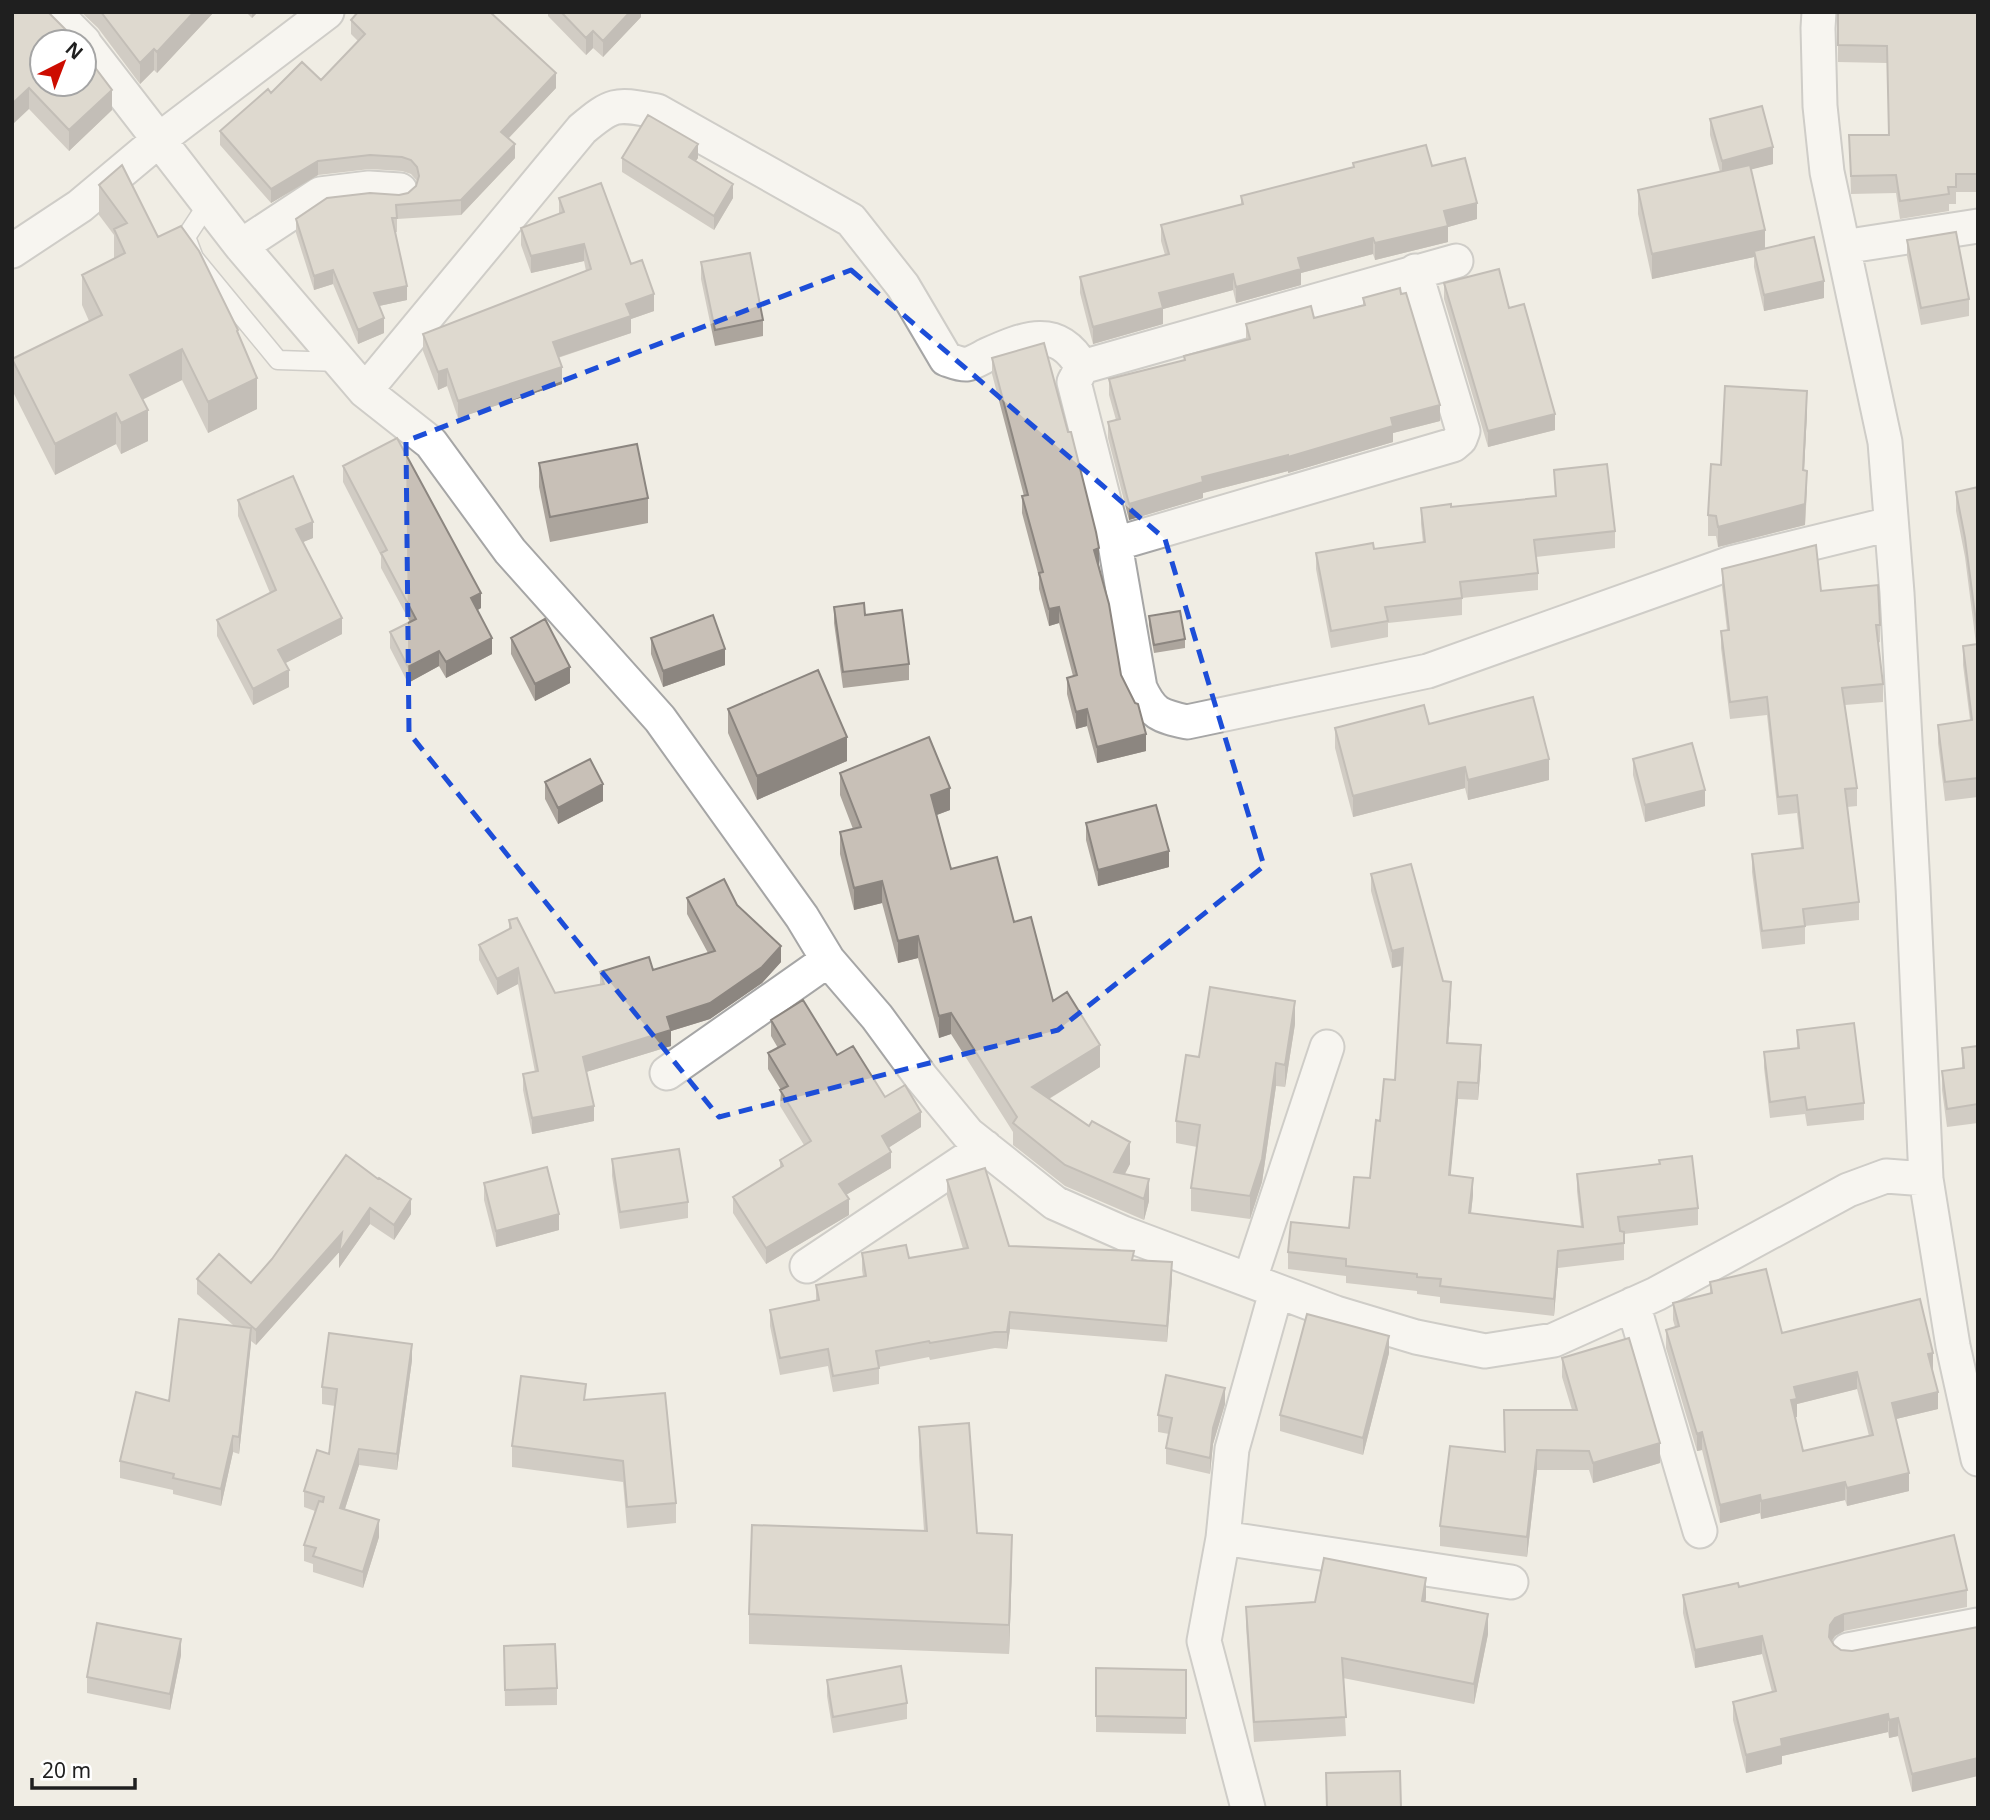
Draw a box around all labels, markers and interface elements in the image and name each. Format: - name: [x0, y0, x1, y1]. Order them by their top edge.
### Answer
- north arrow: [28, 28, 98, 98]
- text: N: [60, 36, 89, 65]
- scale bar: [32, 1746, 135, 1790]
- text: 20 m: [42, 1756, 91, 1784]

